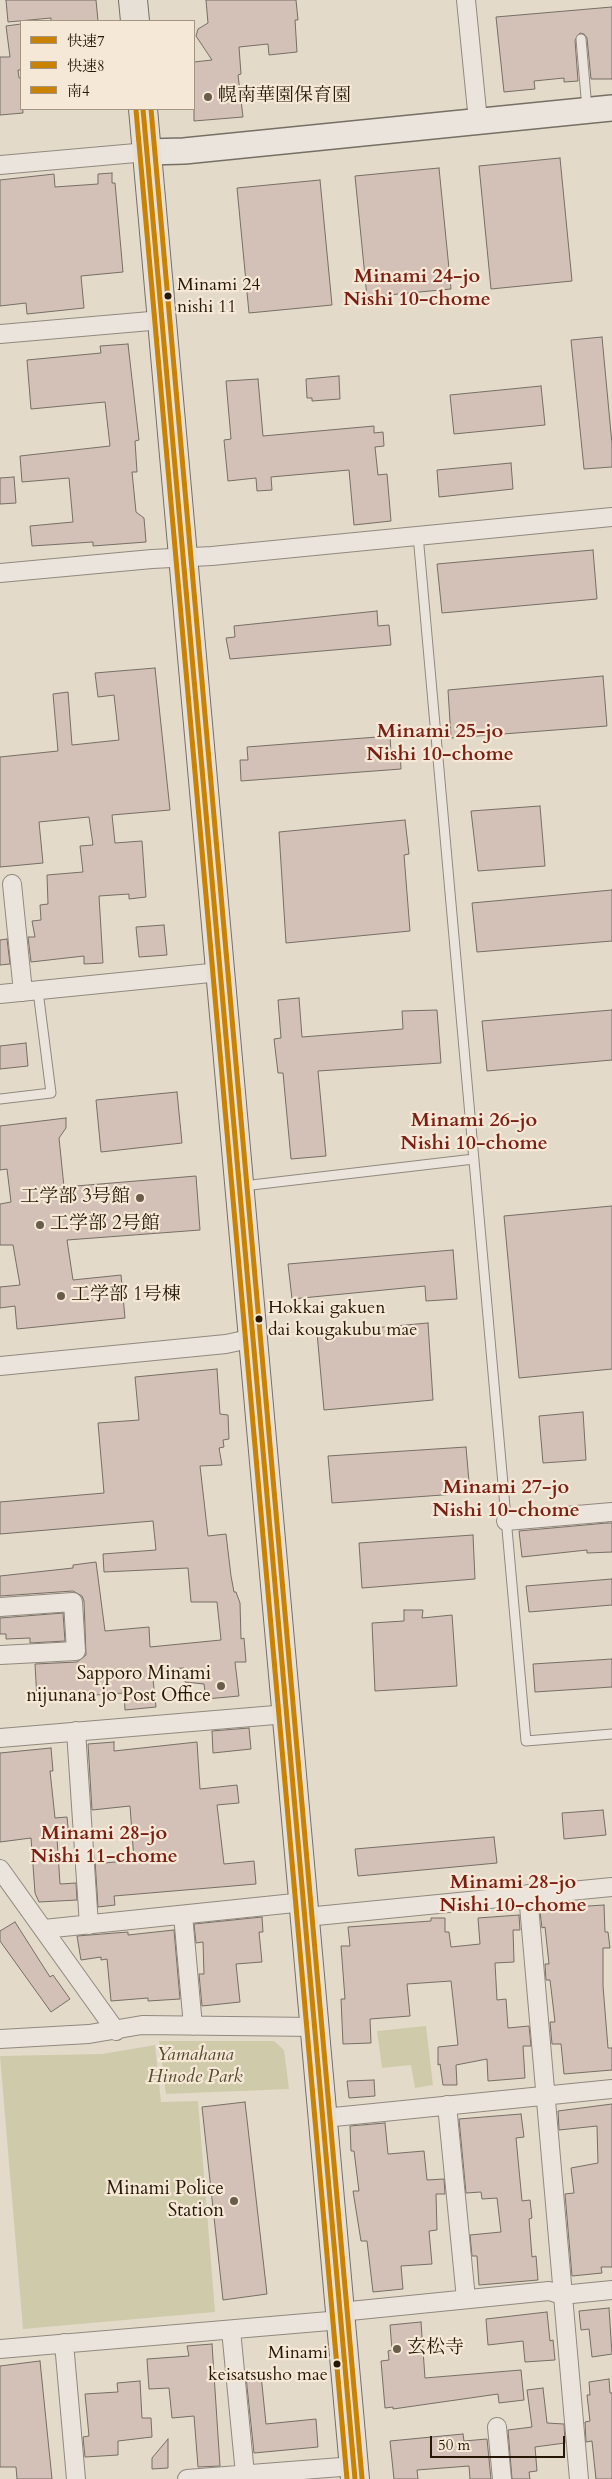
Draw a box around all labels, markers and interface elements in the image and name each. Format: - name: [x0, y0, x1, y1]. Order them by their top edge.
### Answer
- legend: [20, 20, 195, 110]
- text: 快速7: [67, 31, 105, 51]
- text: 快速8: [67, 56, 105, 76]
- text: 南4: [67, 81, 90, 101]
- place label: 幌南華園保育園: [218, 86, 351, 108]
- marker: 幌南華園保育園: [202, 91, 214, 103]
- district label: Minami 24-jo Nishi 10-chome: [343, 265, 491, 312]
- place label: Minami 24 nishi 11: [177, 275, 261, 318]
- marker: Minami 24 nishi 11: [163, 291, 173, 301]
- district label: Minami 25-jo Nishi 10-chome: [366, 720, 514, 767]
- district label: Minami 26-jo Nishi 10-chome: [400, 1109, 548, 1156]
- place label: 工学部 3号館: [20, 1187, 130, 1209]
- marker: 工学部 3号館: [134, 1192, 146, 1204]
- place label: 工学部 2号館: [50, 1214, 160, 1236]
- marker: 工学部 2号館: [34, 1219, 46, 1231]
- place label: 工学部 1号棟: [71, 1285, 181, 1307]
- marker: 工学部 1号棟: [55, 1290, 67, 1302]
- place label: Hokkai gakuen dai kougakubu mae: [268, 1298, 417, 1340]
- marker: Hokkai gakuen dai kougakubu mae: [254, 1314, 264, 1324]
- district label: Minami 27-jo Nishi 10-chome: [432, 1476, 580, 1523]
- place label: Sapporo Minami nijunana jo Post Office: [26, 1664, 211, 1708]
- marker: Sapporo Minami nijunana jo Post Office: [215, 1680, 227, 1692]
- district label: Minami 28-jo Nishi 11-chome: [30, 1822, 178, 1869]
- district label: Minami 28-jo Nishi 10-chome: [439, 1871, 587, 1918]
- park label: Yamahana Hinode Park: [147, 2045, 243, 2089]
- place label: Minami Police Station: [106, 2179, 224, 2223]
- marker: Minami Police Station: [228, 2195, 240, 2207]
- place label: 玄松寺: [407, 2338, 464, 2360]
- place label: Minami keisatsusho mae: [208, 2343, 328, 2386]
- marker: 玄松寺: [391, 2343, 403, 2355]
- marker: Minami keisatsusho mae: [332, 2359, 342, 2369]
- scale bar: [432, 2426, 567, 2458]
- text: 50 m: [438, 2435, 470, 2455]

